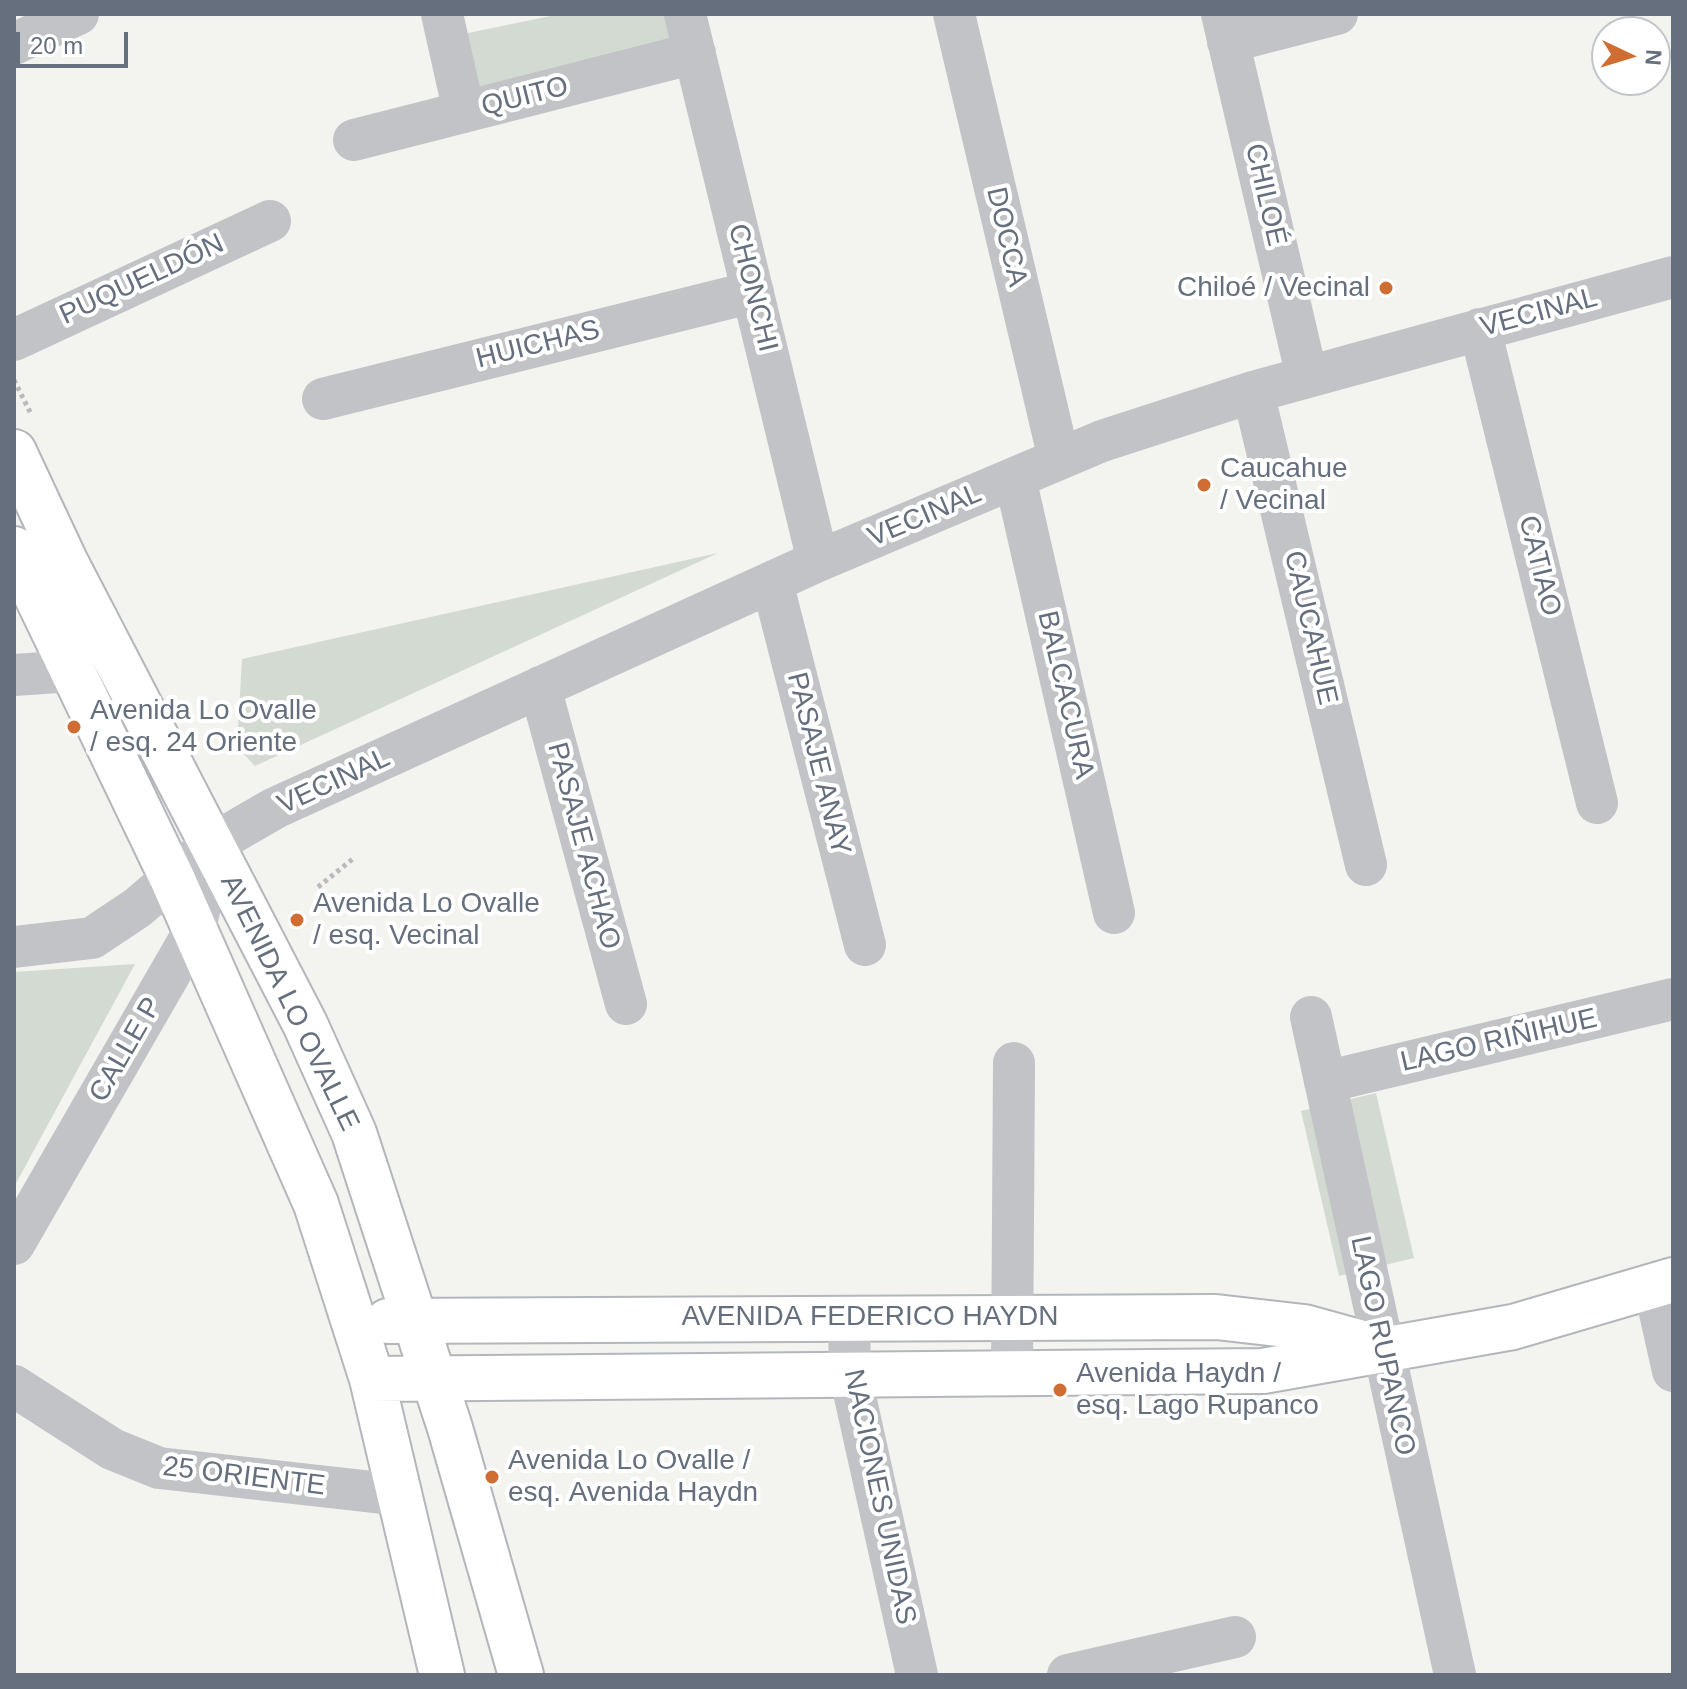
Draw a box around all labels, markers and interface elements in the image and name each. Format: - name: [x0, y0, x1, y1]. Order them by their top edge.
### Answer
- scale bar: [20, 16, 132, 66]
- north arrow: [1591, 16, 1671, 96]
- text: 20 m: [30, 32, 83, 59]
- text: N: [1640, 49, 1666, 66]
- street label: QUITO: [478, 70, 572, 124]
- street label: CHILOÉ: [1237, 140, 1293, 250]
- street label: DOCCA: [978, 184, 1034, 290]
- street label: CHONCHI: [720, 221, 784, 355]
- street label: PUQUELDÓN: [55, 227, 229, 333]
- place label: Chiloé / Vecinal: [1177, 271, 1370, 305]
- marker: Chiloé / Vecinal: [1377, 279, 1395, 297]
- street label: VECINAL: [1477, 281, 1601, 345]
- street label: HUICHAS: [473, 313, 603, 377]
- place label: Caucahue / Vecinal: [1220, 452, 1348, 518]
- marker: Caucahue / Vecinal: [1195, 476, 1213, 494]
- street label: VECINAL: [863, 477, 987, 555]
- street label: CATIAO: [1510, 512, 1568, 620]
- street label: CAUCAHUE: [1276, 548, 1344, 708]
- street label: BALCACURA: [1029, 608, 1101, 782]
- street label: PASAJE ANAY: [779, 669, 857, 859]
- place label: Avenida Lo Ovalle / esq. 24 Oriente: [90, 694, 317, 760]
- marker: Avenida Lo Ovalle / esq. 24 Oriente: [65, 718, 83, 736]
- street label: PASAJE ACHAO: [539, 739, 627, 953]
- street label: VECINAL: [273, 741, 395, 823]
- street label: AVENIDA LO OVALLE: [212, 870, 366, 1136]
- place label: Avenida Lo Ovalle / esq. Vecinal: [313, 887, 540, 953]
- marker: Avenida Lo Ovalle / esq. Vecinal: [288, 911, 306, 929]
- street label: CALLE P: [83, 992, 169, 1108]
- street label: LAGO RIÑIHUE: [1397, 1002, 1601, 1080]
- street label: LAGO RUPANCO: [1342, 1233, 1422, 1459]
- street label: AVENIDA FEDERICO HAYDN: [681, 1300, 1059, 1334]
- place label: Avenida Haydn / esq. Lago Rupanco: [1076, 1357, 1319, 1423]
- street label: NACIONES UNIDAS: [836, 1366, 922, 1628]
- marker: Avenida Haydn / esq. Lago Rupanco: [1051, 1381, 1069, 1399]
- place label: Avenida Lo Ovalle / esq. Avenida Haydn: [508, 1444, 758, 1510]
- street label: 25 ORIENTE: [161, 1450, 327, 1504]
- marker: Avenida Lo Ovalle / esq. Avenida Haydn: [483, 1468, 501, 1486]

